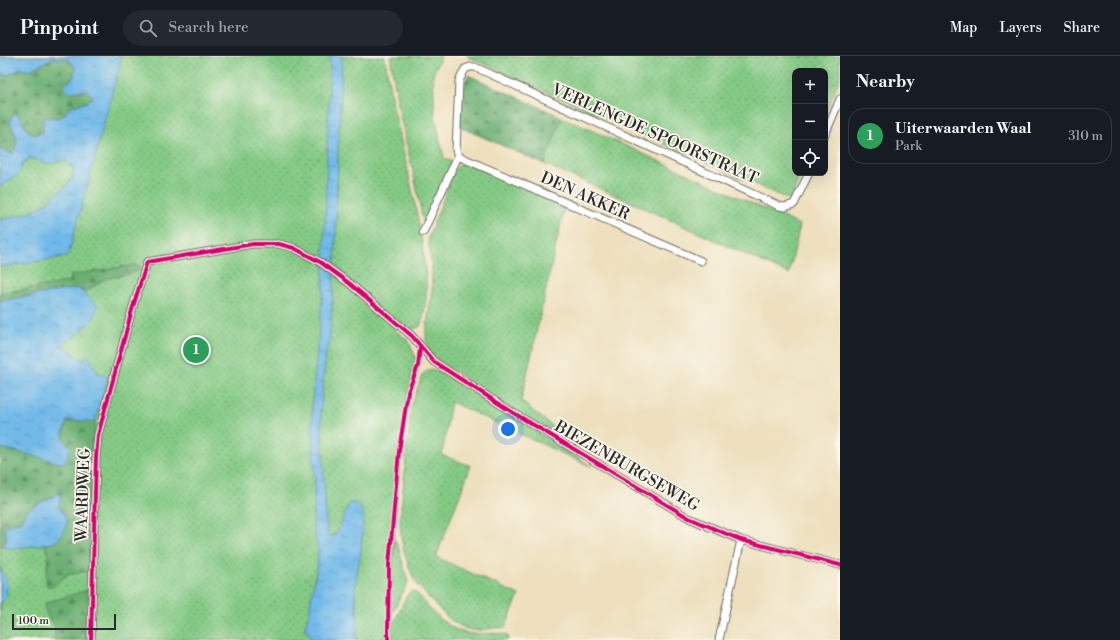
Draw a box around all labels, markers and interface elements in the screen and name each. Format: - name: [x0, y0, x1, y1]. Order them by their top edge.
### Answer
- search box: [123, 10, 403, 46]
- text: Pinpoint: [20, 16, 99, 40]
- icon: search: [137, 17, 159, 39]
- text: Search here: [169, 18, 249, 37]
- text: Map: [950, 19, 977, 37]
- text: Layers: [999, 19, 1042, 37]
- text: Share: [1064, 19, 1100, 37]
- map controls: [792, 68, 828, 176]
- button: +: [792, 68, 828, 104]
- text: Nearby: [856, 71, 915, 93]
- street label: VERLENGDE SPOORSTRAAT: [548, 79, 761, 189]
- button: −: [792, 104, 828, 140]
- text: Uiterwaarden Waal: [895, 119, 1031, 138]
- text: 1: [867, 128, 873, 144]
- text: 310 m: [1068, 128, 1103, 144]
- text: Park: [895, 138, 922, 154]
- button: locate: [792, 140, 828, 176]
- street label: DEN AKKER: [537, 168, 633, 225]
- pin: 1: [183, 335, 209, 365]
- street label: BIEZENBURGSEWEG: [550, 416, 703, 516]
- your location: [498, 419, 518, 439]
- street label: WAARDWEG: [71, 448, 95, 543]
- scale bar: [12, 612, 116, 631]
- text: 100 m: [18, 614, 49, 628]

